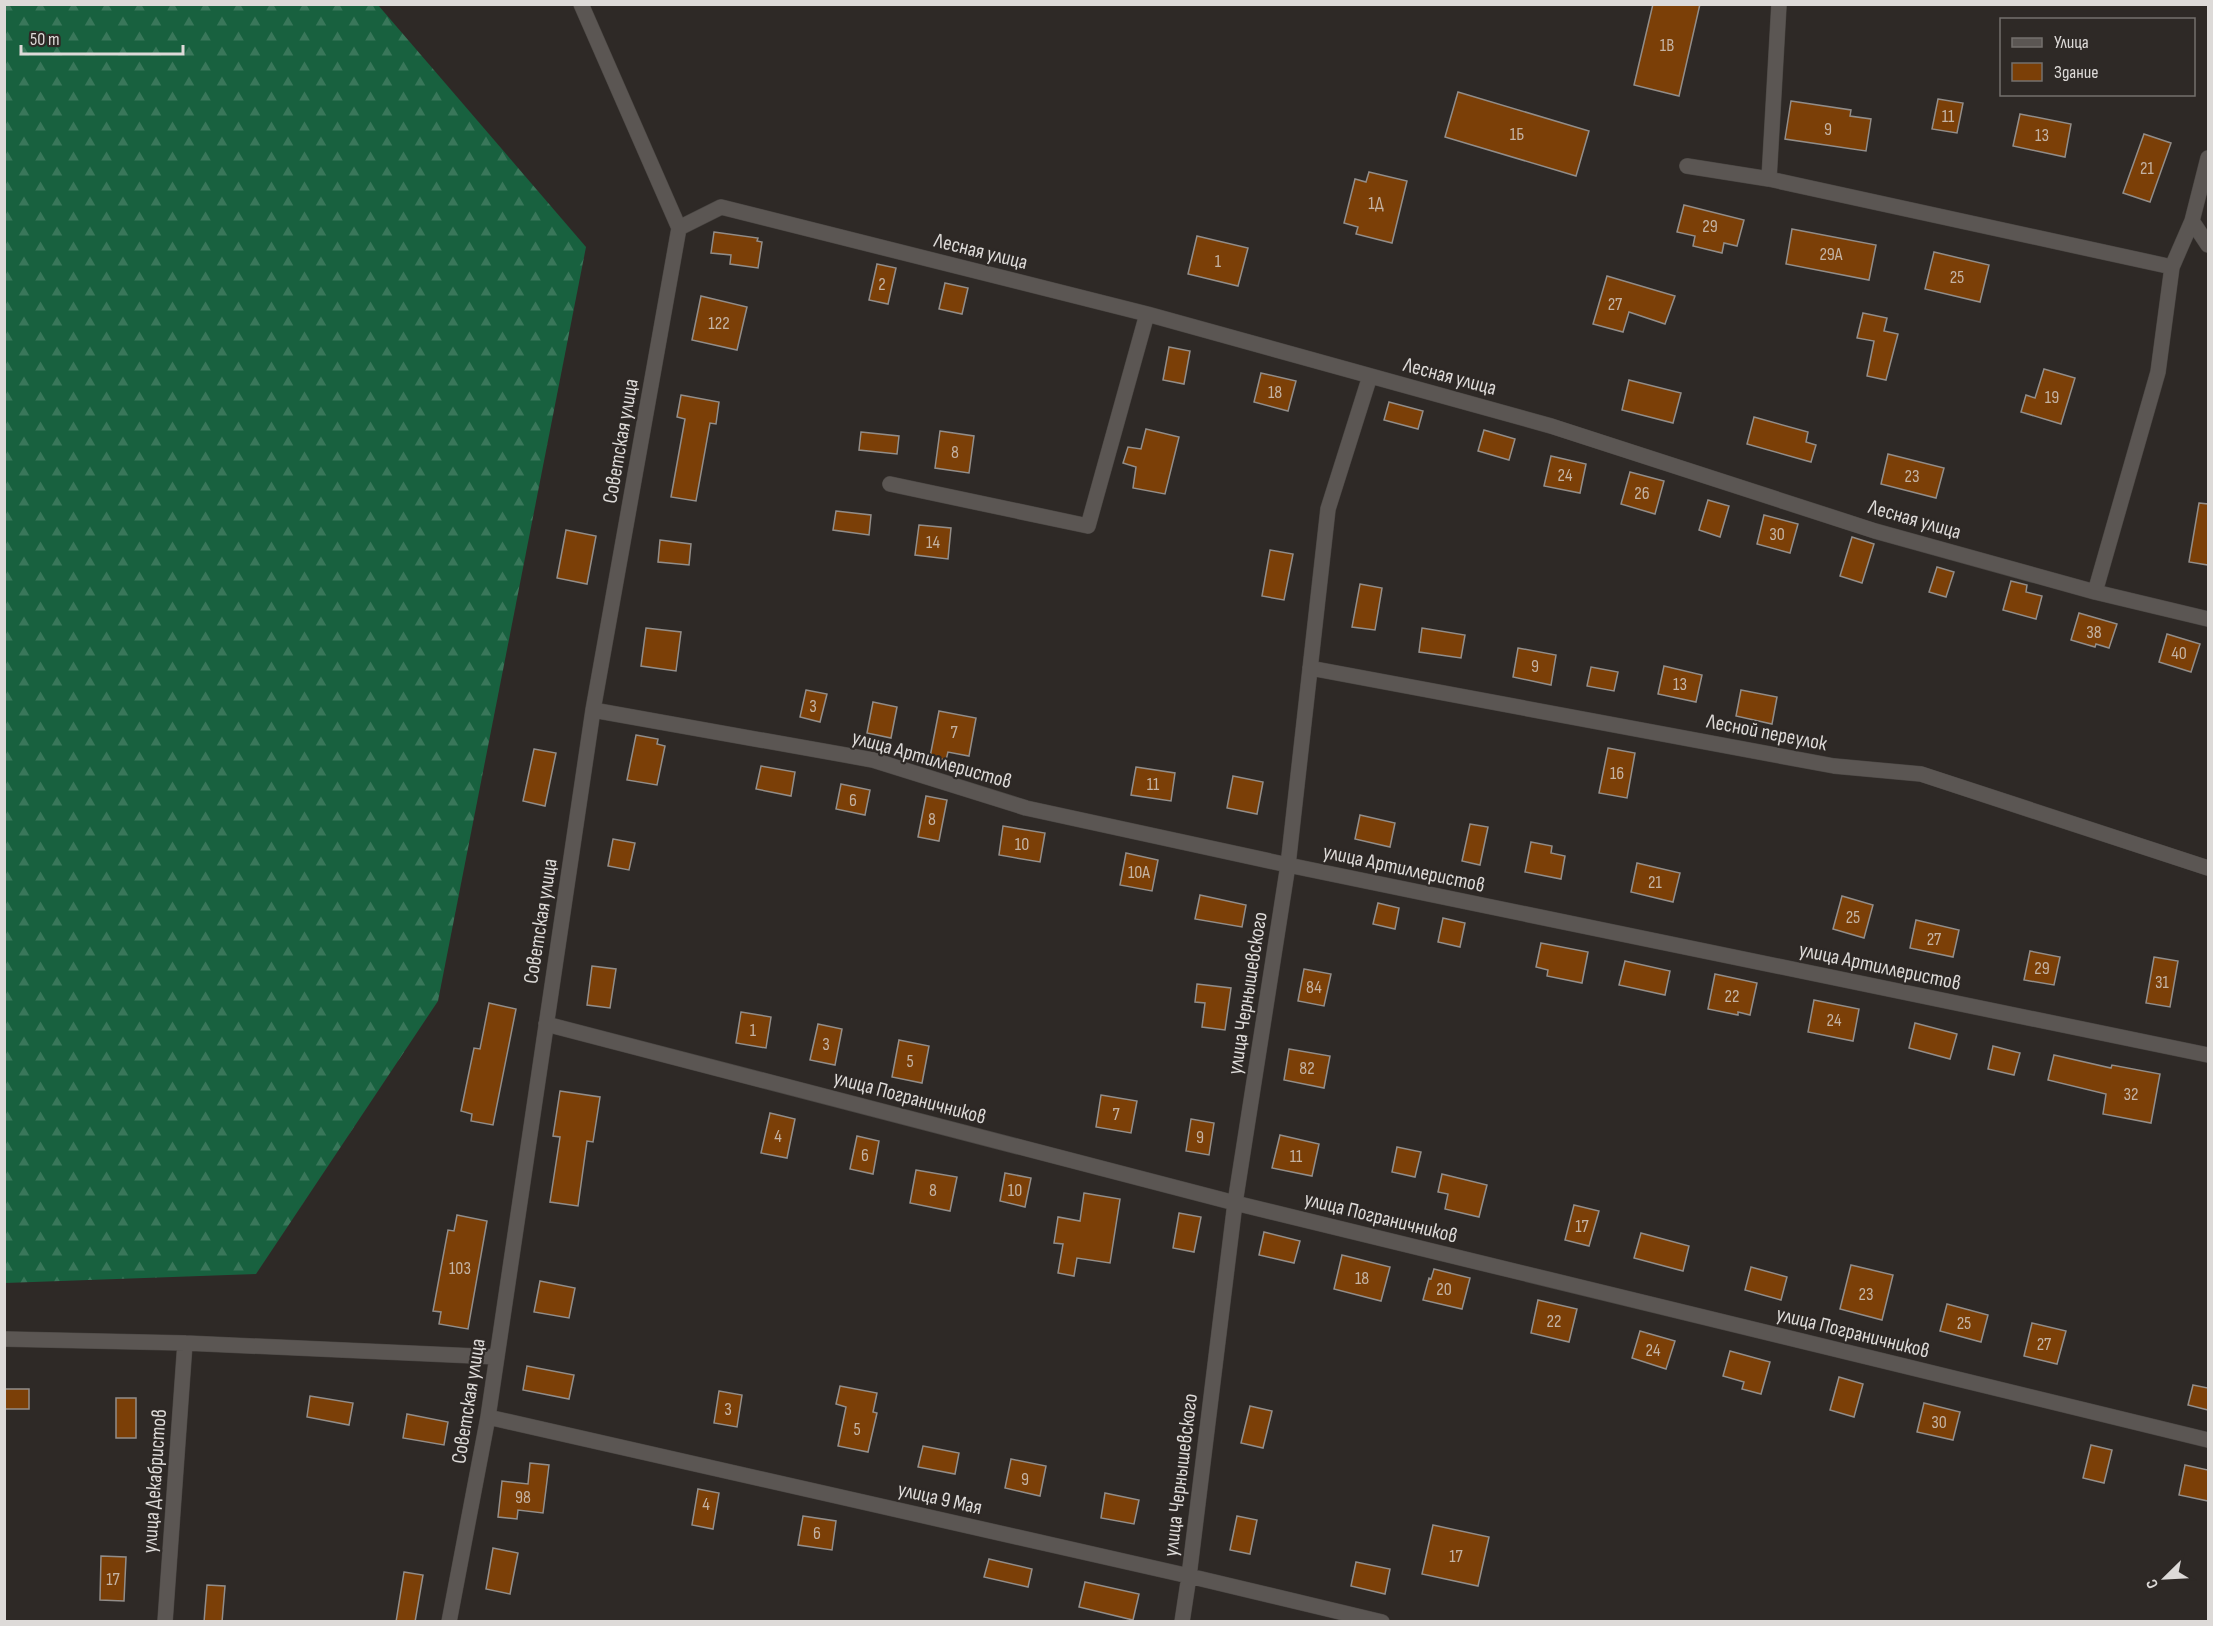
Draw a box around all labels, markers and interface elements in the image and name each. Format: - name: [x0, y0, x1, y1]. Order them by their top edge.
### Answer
- scale bar: [21, 18, 183, 56]
- legend: [2000, 18, 2195, 96]
- text: 50 m: [30, 29, 60, 50]
- text: Улица: [2054, 32, 2089, 53]
- house number: 1В: [1660, 35, 1674, 56]
- text: Здание: [2054, 62, 2099, 83]
- house number: 11: [1942, 106, 1955, 127]
- house number: 9: [1824, 119, 1832, 140]
- house number: 1Б: [1510, 124, 1524, 145]
- house number: 13: [2035, 125, 2049, 146]
- house number: 21: [2140, 158, 2155, 179]
- house number: 1Д: [1368, 193, 1384, 214]
- house number: 29: [1702, 216, 1718, 237]
- street label: Лесная улица: [931, 228, 1030, 275]
- house number: 29А: [1819, 244, 1843, 265]
- house number: 1: [1215, 251, 1222, 272]
- house number: 25: [1950, 267, 1964, 288]
- house number: 2: [878, 274, 886, 295]
- house number: 27: [1608, 294, 1623, 315]
- house number: 122: [708, 313, 730, 334]
- street label: Лесная улица: [1400, 352, 1499, 401]
- street label: Советская улица: [597, 377, 644, 505]
- house number: 18: [1268, 382, 1282, 403]
- house number: 19: [2045, 387, 2059, 408]
- house number: 8: [951, 442, 959, 463]
- house number: 24: [1558, 465, 1573, 486]
- house number: 23: [1905, 466, 1920, 487]
- house number: 26: [1634, 483, 1650, 504]
- street label: Лесная улица: [1865, 494, 1964, 545]
- house number: 30: [1769, 524, 1785, 545]
- house number: 14: [926, 532, 940, 553]
- house number: 38: [2086, 622, 2102, 643]
- house number: 40: [2171, 643, 2187, 664]
- house number: 9: [1531, 656, 1539, 677]
- house number: 13: [1673, 674, 1687, 695]
- house number: 3: [809, 696, 817, 717]
- street label: Лесной переулок: [1704, 708, 1829, 756]
- house number: 7: [950, 722, 958, 743]
- street label: улица Артиллеристов: [849, 725, 1015, 794]
- house number: 16: [1610, 763, 1624, 784]
- house number: 11: [1147, 774, 1160, 795]
- house number: 6: [849, 790, 857, 811]
- house number: 8: [928, 809, 936, 830]
- house number: 10: [1015, 834, 1029, 855]
- street label: улица Артиллеристов: [1321, 839, 1487, 898]
- street label: Советская улица: [518, 857, 563, 985]
- house number: 10А: [1128, 862, 1150, 883]
- house number: 21: [1648, 872, 1663, 893]
- house number: 25: [1846, 907, 1860, 928]
- street label: улица Чернышевского: [1222, 910, 1273, 1076]
- house number: 27: [1927, 929, 1942, 950]
- street label: улица Артиллеристов: [1797, 937, 1963, 996]
- house number: 29: [2034, 958, 2050, 979]
- house number: 31: [2155, 972, 2170, 993]
- house number: 84: [1306, 977, 1322, 998]
- house number: 22: [1725, 986, 1739, 1007]
- house number: 24: [1827, 1010, 1842, 1031]
- house number: 1: [750, 1020, 757, 1041]
- house number: 3: [822, 1034, 830, 1055]
- house number: 5: [906, 1051, 914, 1072]
- house number: 82: [1299, 1058, 1315, 1079]
- street label: улица Пограничников: [831, 1065, 989, 1130]
- house number: 32: [2124, 1084, 2138, 1105]
- house number: 7: [1112, 1104, 1120, 1125]
- house number: 4: [774, 1126, 782, 1147]
- house number: 9: [1196, 1127, 1204, 1148]
- house number: 6: [861, 1145, 869, 1166]
- house number: 11: [1290, 1146, 1303, 1167]
- house number: 8: [929, 1180, 937, 1201]
- house number: 10: [1008, 1180, 1022, 1201]
- street label: улица Пограничников: [1302, 1186, 1460, 1249]
- house number: 17: [1575, 1216, 1590, 1237]
- house number: 103: [449, 1258, 471, 1279]
- house number: 18: [1355, 1268, 1369, 1289]
- house number: 20: [1436, 1279, 1452, 1300]
- house number: 23: [1859, 1284, 1874, 1305]
- street label: улица Пограничников: [1774, 1301, 1932, 1364]
- house number: 22: [1547, 1311, 1561, 1332]
- house number: 25: [1957, 1313, 1971, 1334]
- house number: 27: [2037, 1334, 2052, 1355]
- street label: Советская улица: [446, 1337, 491, 1465]
- house number: 24: [1646, 1340, 1661, 1361]
- street label: улица Чернышевского: [1158, 1392, 1203, 1558]
- house number: 3: [724, 1399, 732, 1420]
- street label: улица Декабристов: [137, 1408, 172, 1554]
- house number: 30: [1931, 1412, 1947, 1433]
- house number: 5: [853, 1419, 861, 1440]
- house number: 9: [1021, 1469, 1029, 1490]
- street label: улица 9 Мая: [895, 1477, 984, 1520]
- house number: 98: [515, 1487, 531, 1508]
- house number: 4: [702, 1494, 710, 1515]
- house number: 6: [813, 1523, 821, 1544]
- house number: 17: [1449, 1546, 1464, 1567]
- north arrow: [2135, 1548, 2195, 1608]
- house number: 17: [106, 1569, 121, 1590]
- text: С: [2142, 1576, 2163, 1591]

